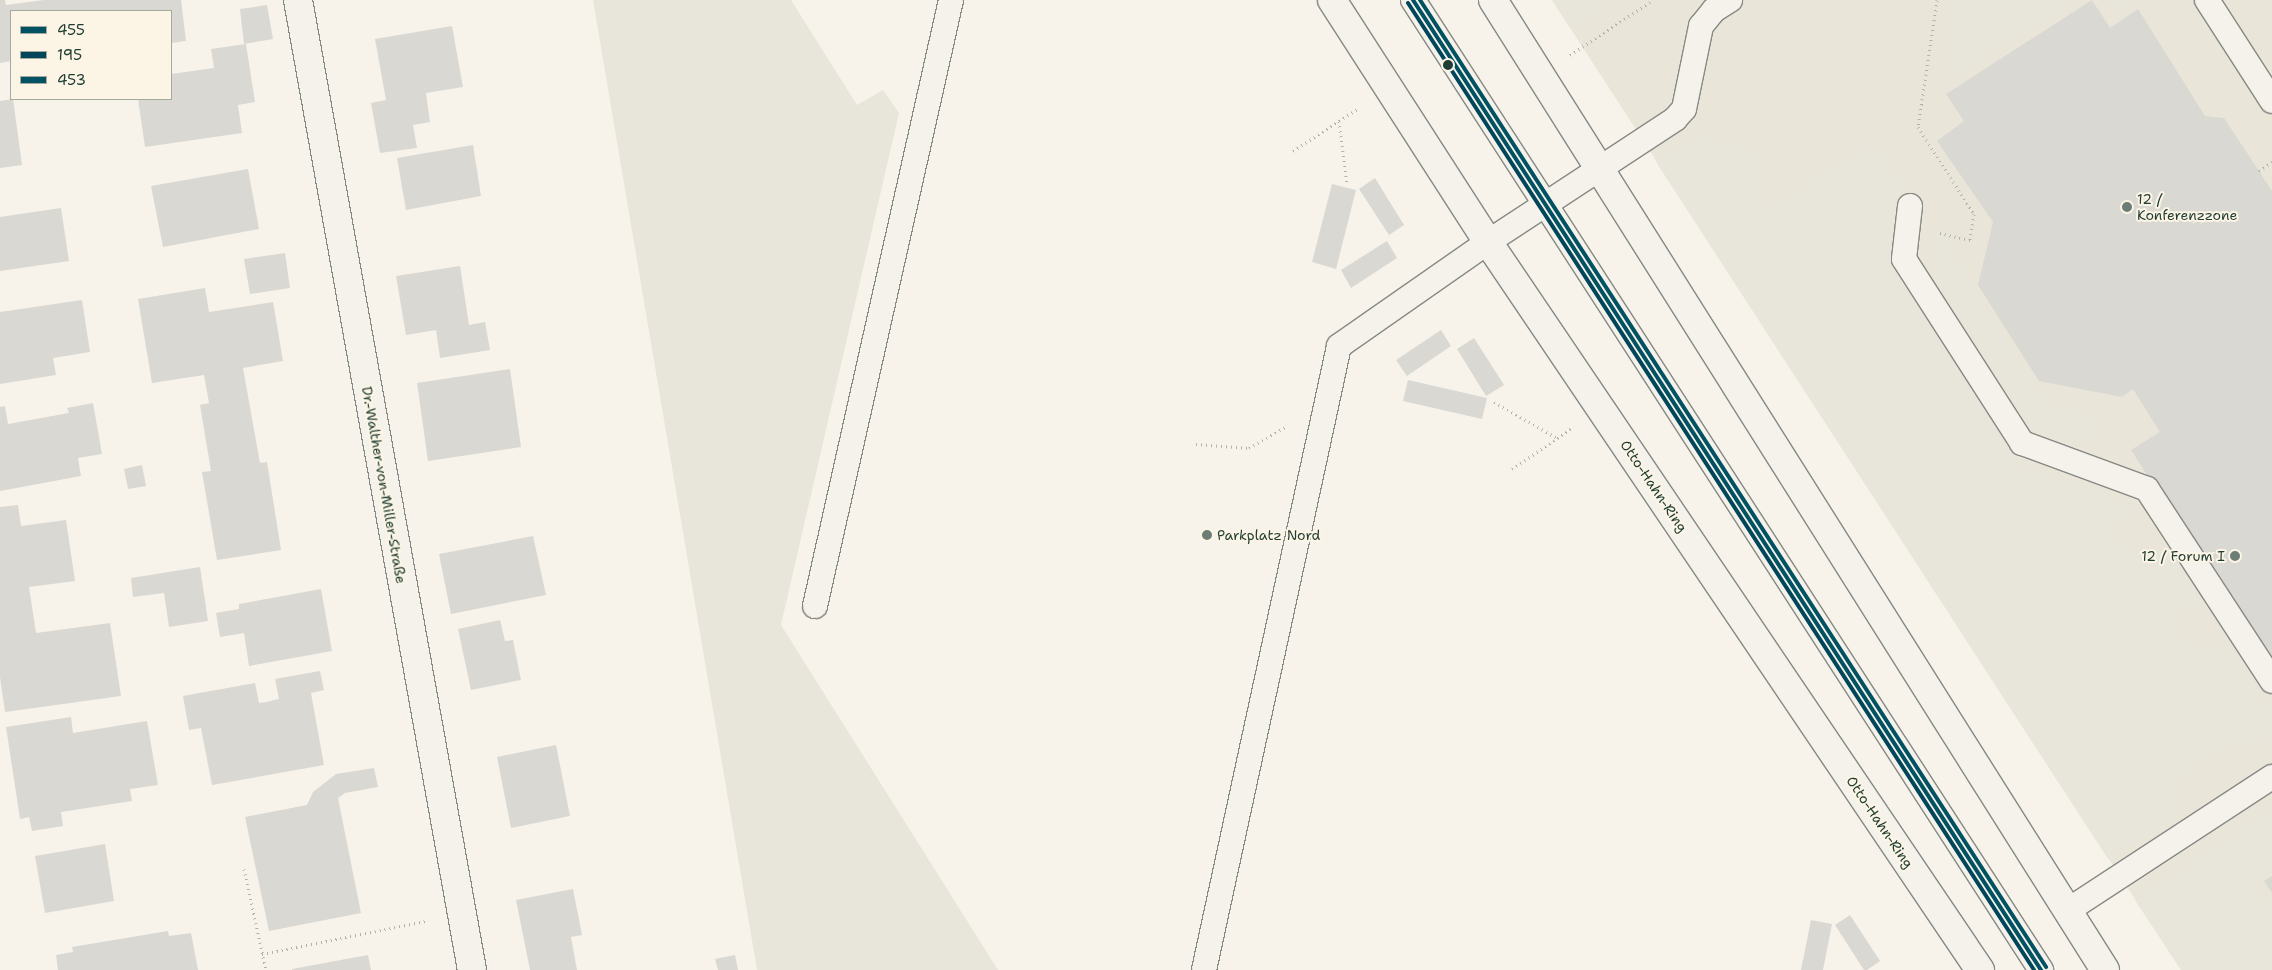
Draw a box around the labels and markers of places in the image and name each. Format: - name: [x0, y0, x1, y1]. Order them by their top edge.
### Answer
- unlabelled marker: [1443, 60, 1453, 70]
- place label: 12 / Konferenzzone: [2137, 191, 2237, 223]
- marker: 12 / Konferenzzone: [2121, 201, 2133, 213]
- place label: Parkplatz Nord: [1217, 527, 1320, 543]
- marker: Parkplatz Nord: [1201, 529, 1213, 541]
- place label: 12 / Forum I: [2141, 548, 2225, 564]
- marker: 12 / Forum I: [2229, 550, 2241, 562]

